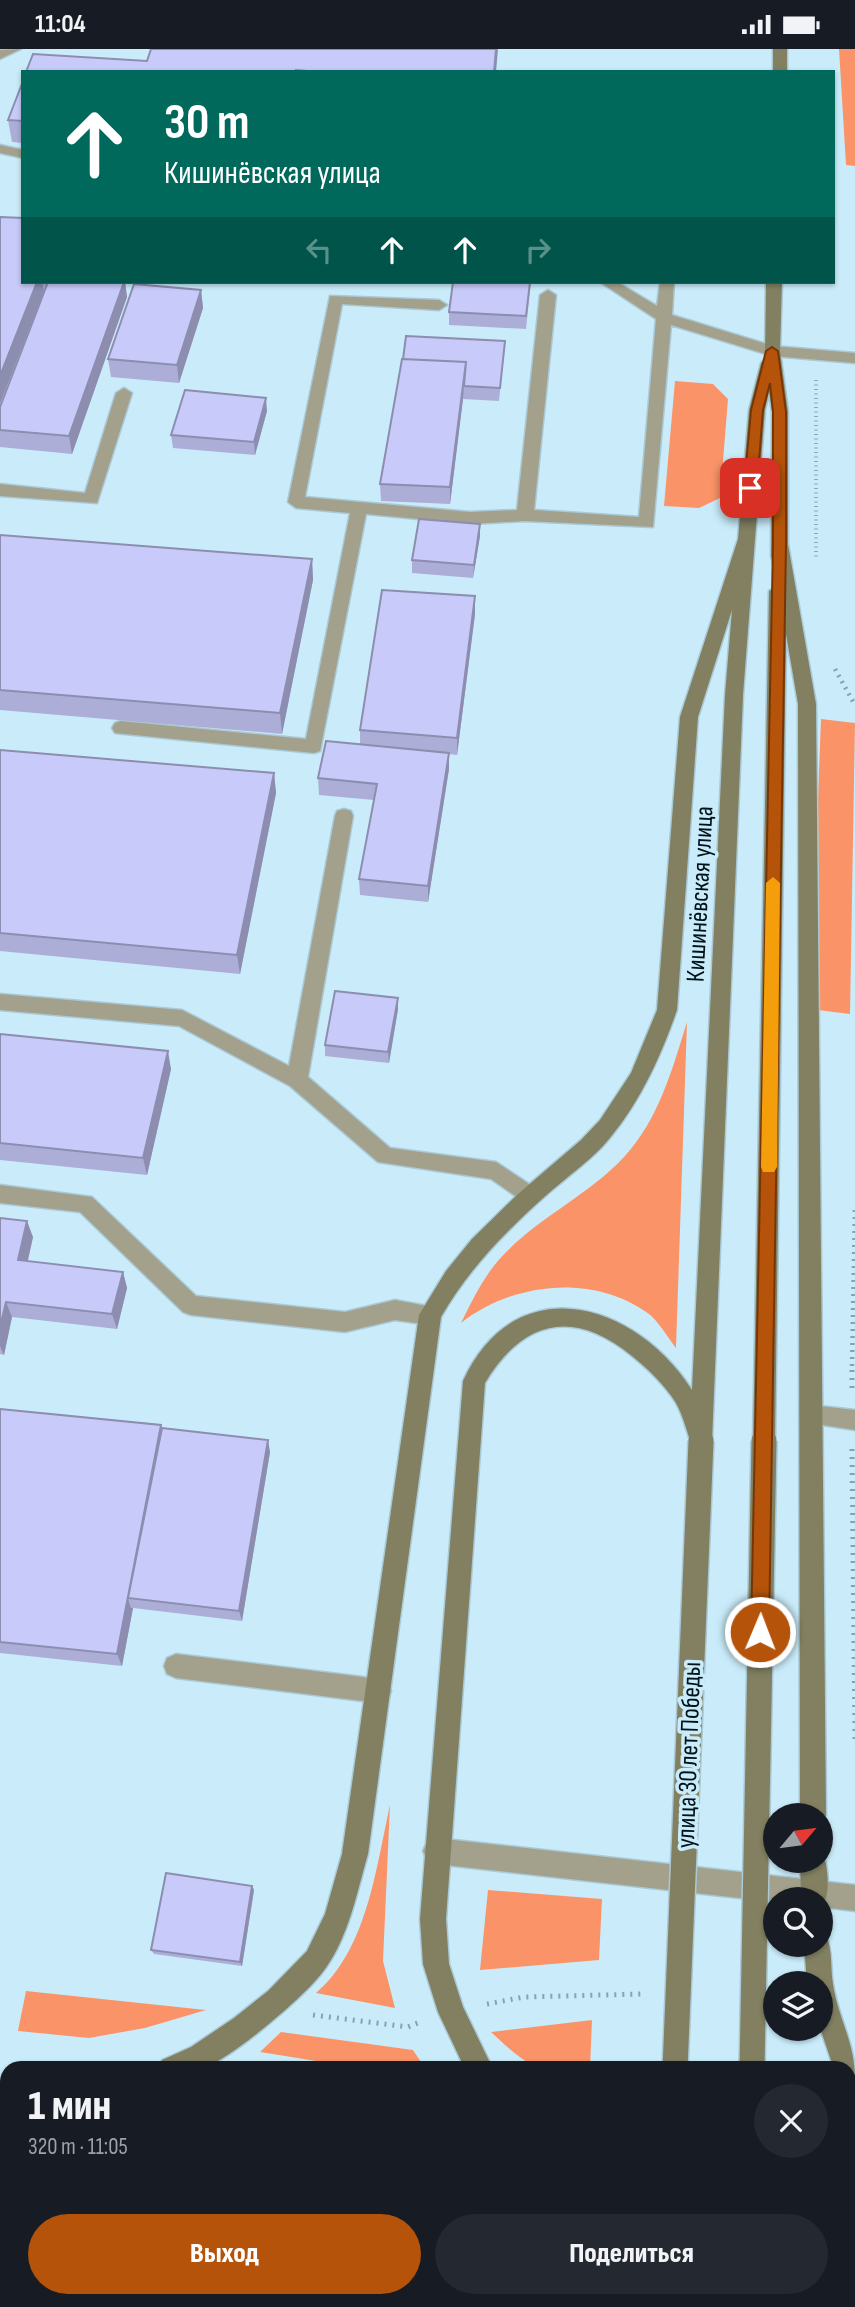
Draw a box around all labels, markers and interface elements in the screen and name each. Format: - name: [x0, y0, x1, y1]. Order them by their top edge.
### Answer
- text: 11:04: [35, 9, 86, 40]
- text: 30 m: [164, 94, 249, 153]
- icon: ahead: [49, 98, 140, 189]
- text: Кишинёвская улица: [164, 154, 381, 193]
- icon: left: [300, 231, 338, 269]
- icon: ahead: [373, 231, 411, 269]
- icon: ahead: [446, 231, 484, 269]
- icon: right: [519, 231, 557, 269]
- pin: [720, 458, 780, 518]
- icon: arrive: [731, 469, 769, 507]
- street label: Кишинёвская улица: [680, 805, 721, 983]
- position arrow: [723, 1595, 797, 1669]
- street label: улица 30 лет Победы: [671, 1661, 708, 1849]
- north arrow: [763, 1803, 833, 1873]
- map controls: [763, 1803, 833, 2041]
- button: search: [763, 1887, 833, 1957]
- button: layers: [763, 1971, 833, 2041]
- text: 1 мин: [28, 2081, 111, 2132]
- button: close: [754, 2084, 828, 2158]
- text: 320 m · 11:05: [28, 2133, 128, 2161]
- button: Выход: [28, 2214, 421, 2294]
- button: Поделиться: [435, 2214, 828, 2294]

